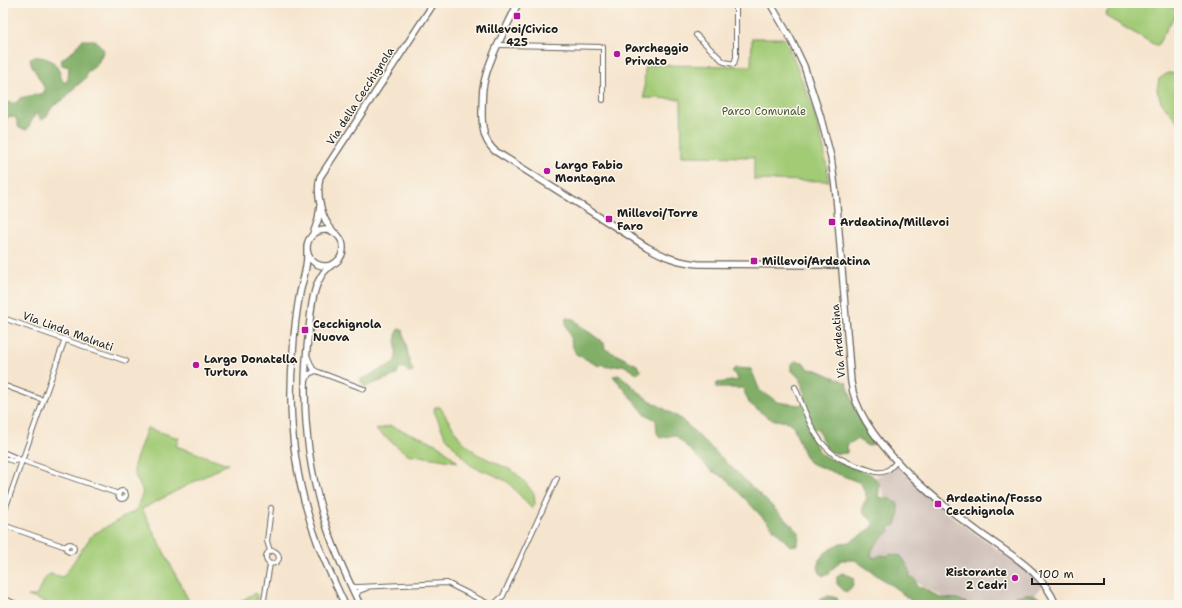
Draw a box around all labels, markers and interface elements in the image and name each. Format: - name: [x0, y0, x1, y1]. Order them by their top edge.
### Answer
- marker: Millevoi/Civico 425: [512, 11, 522, 21]
- place label: Millevoi/Civico 425: [476, 22, 558, 50]
- place label: Parcheggio Privato: [625, 41, 689, 69]
- street label: Via della Cecchignola: [323, 44, 398, 148]
- marker: Parcheggio Privato: [612, 49, 622, 59]
- park label: Parco Comunale: [722, 104, 806, 119]
- place label: Largo Fabio Montagna: [555, 158, 623, 186]
- marker: Largo Fabio Montagna: [542, 166, 552, 176]
- place label: Millevoi/Torre Faro: [617, 206, 698, 234]
- marker: Millevoi/Torre Faro: [604, 214, 614, 224]
- place label: Ardeatina/Millevoi: [840, 215, 949, 230]
- marker: Ardeatina/Millevoi: [827, 217, 837, 227]
- place label: Millevoi/Ardeatina: [762, 254, 871, 269]
- marker: Millevoi/Ardeatina: [749, 256, 759, 266]
- street label: Via Ardeatina: [828, 303, 849, 379]
- street label: Via Linda Malnati: [20, 308, 115, 355]
- place label: Cecchignola Nuova: [313, 317, 382, 345]
- marker: Cecchignola Nuova: [300, 325, 310, 335]
- place label: Largo Donatella Turtura: [204, 352, 298, 380]
- marker: Largo Donatella Turtura: [191, 360, 201, 370]
- place label: Ardeatina/Fosso Cecchignola: [946, 491, 1042, 519]
- marker: Ardeatina/Fosso Cecchignola: [933, 499, 943, 509]
- scale bar: [1032, 560, 1104, 586]
- place label: Ristorante 2 Cedri: [946, 565, 1007, 593]
- text: 100 m: [1038, 566, 1074, 582]
- marker: Ristorante 2 Cedri: [1010, 573, 1020, 583]

